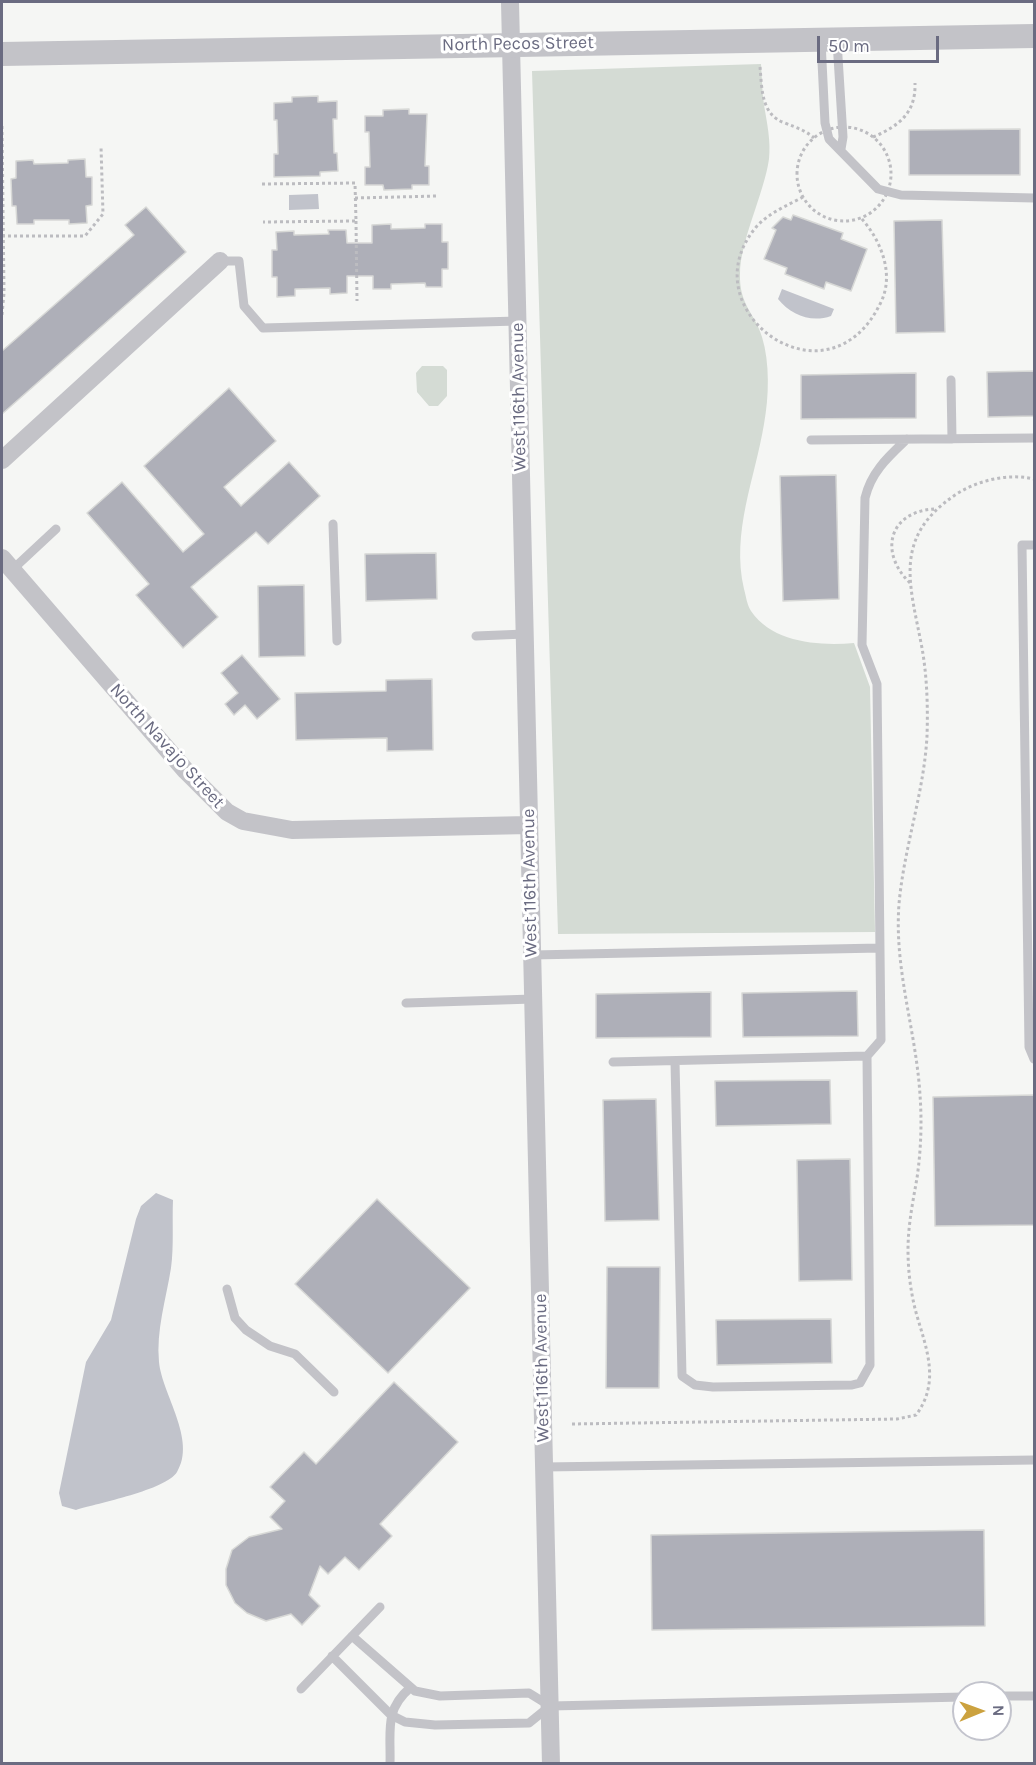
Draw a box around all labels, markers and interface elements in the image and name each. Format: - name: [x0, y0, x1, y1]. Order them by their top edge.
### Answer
- scale bar: [820, 24, 942, 62]
- street label: North Pecos Street: [442, 32, 594, 56]
- text: 50 m: [828, 35, 870, 57]
- street label: West 116th Avenue: [507, 323, 531, 471]
- street label: North Navajo Street: [105, 679, 229, 813]
- street label: West 116th Avenue: [518, 809, 542, 957]
- street label: West 116th Avenue: [530, 1294, 554, 1442]
- north arrow: [952, 1681, 1012, 1741]
- text: N: [989, 1705, 1008, 1717]

